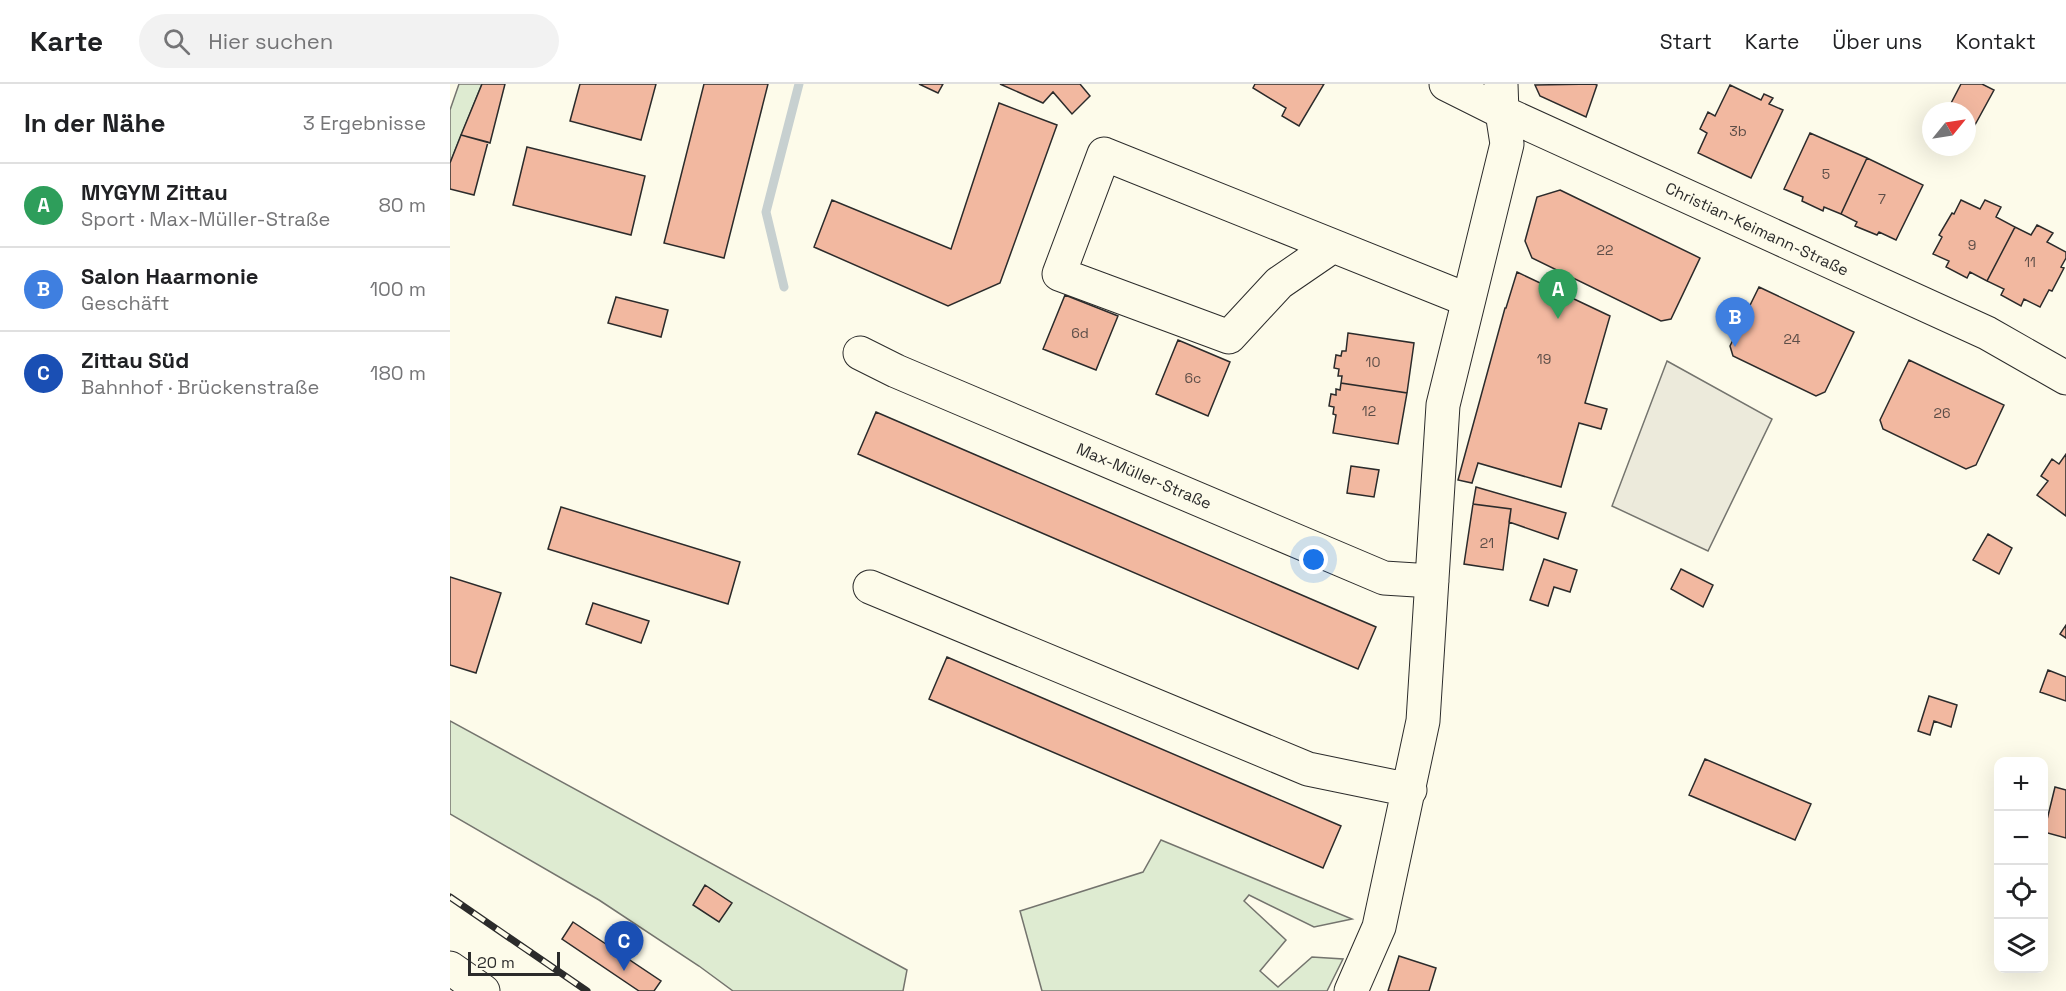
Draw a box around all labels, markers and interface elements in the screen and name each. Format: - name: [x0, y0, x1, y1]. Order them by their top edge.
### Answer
- search box: [139, 14, 559, 68]
- text: Karte: [30, 23, 103, 59]
- icon: search: [160, 25, 193, 58]
- text: Hier suchen: [208, 27, 333, 55]
- text: Start: [1660, 28, 1712, 55]
- text: Karte: [1745, 28, 1799, 55]
- text: Über uns: [1832, 28, 1922, 55]
- text: Kontakt: [1955, 28, 2036, 55]
- north arrow: [1922, 102, 1976, 156]
- text: In der Nähe: [24, 106, 165, 140]
- text: 3 Ergebnisse: [303, 110, 426, 136]
- house number: 3b: [1729, 122, 1747, 140]
- house number: 5: [1822, 165, 1830, 183]
- street label: Christian-Keimann-Straße: [1662, 177, 1852, 281]
- text: MYGYM Zittau: [81, 178, 228, 206]
- house number: 7: [1878, 190, 1886, 208]
- text: A: [37, 192, 50, 218]
- text: 80 m: [378, 192, 426, 218]
- text: Sport · Max-Müller-Straße: [81, 206, 330, 232]
- house number: 9: [1968, 236, 1976, 254]
- house number: 22: [1597, 241, 1613, 259]
- house number: 11: [2024, 253, 2036, 271]
- text: Salon Haarmonie: [81, 262, 258, 290]
- pin: A: [1538, 270, 1578, 319]
- text: B: [37, 276, 50, 302]
- text: 100 m: [370, 276, 426, 302]
- text: Geschäft: [81, 290, 169, 316]
- pin: B: [1716, 298, 1754, 347]
- house number: 6d: [1071, 324, 1089, 342]
- house number: 24: [1784, 330, 1801, 348]
- text: Zittau Süd: [81, 346, 189, 374]
- house number: 19: [1537, 350, 1551, 368]
- house number: 10: [1366, 353, 1380, 371]
- text: C: [37, 360, 50, 386]
- text: 180 m: [370, 360, 426, 386]
- house number: 6c: [1185, 369, 1201, 387]
- text: Bahnhof · Brückenstraße: [81, 374, 319, 400]
- house number: 12: [1362, 402, 1376, 420]
- house number: 26: [1933, 404, 1951, 422]
- street label: Max-Müller-Straße: [1073, 438, 1215, 514]
- house number: 21: [1480, 534, 1494, 552]
- your location: [1299, 545, 1328, 574]
- map controls: [1994, 757, 2048, 973]
- button: +: [1994, 757, 2048, 811]
- button: −: [1994, 811, 2048, 865]
- button: locate: [1994, 865, 2048, 919]
- button: layers: [1994, 919, 2048, 973]
- pin: C: [604, 922, 644, 971]
- scale bar: [468, 949, 560, 976]
- text: 20 m: [477, 952, 515, 973]

